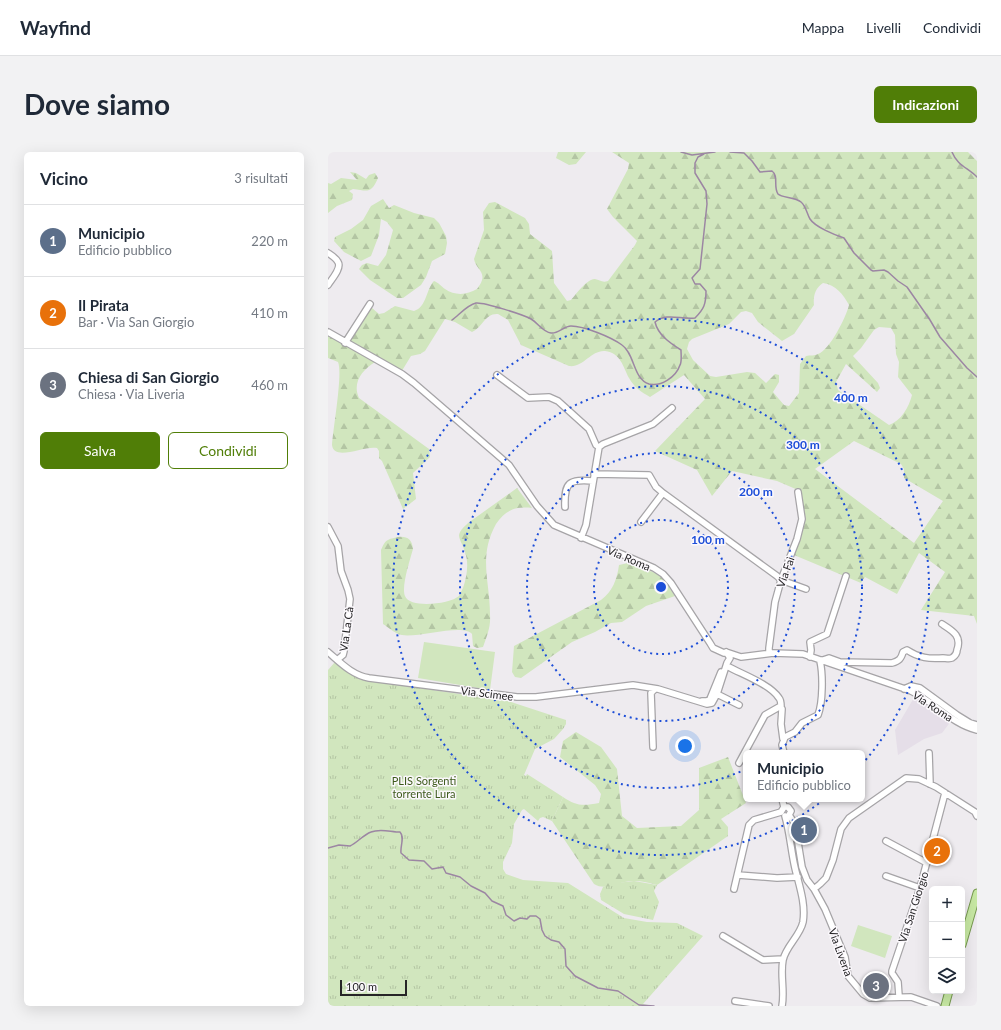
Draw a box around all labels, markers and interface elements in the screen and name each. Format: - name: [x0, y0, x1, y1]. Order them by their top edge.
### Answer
- text: Wayfind: [20, 16, 91, 39]
- text: Mappa: [802, 19, 844, 36]
- text: Livelli: [866, 19, 901, 36]
- text: Condividi: [923, 19, 981, 36]
- button: Indicazioni: [874, 86, 977, 123]
- text: Dove siamo: [24, 87, 170, 121]
- text: Vicino: [40, 168, 88, 189]
- text: 3 risultati: [234, 170, 288, 186]
- text: Municipio: [78, 224, 145, 242]
- text: 1: [49, 233, 57, 249]
- text: 220 m: [251, 233, 288, 249]
- text: Edificio pubblico: [78, 242, 172, 258]
- text: Il Pirata: [78, 296, 129, 314]
- text: 2: [49, 305, 57, 321]
- text: 410 m: [251, 305, 288, 321]
- text: Bar · Via San Giorgio: [78, 314, 194, 330]
- text: Chiesa di San Giorgio: [78, 368, 219, 386]
- text: 3: [49, 377, 57, 393]
- text: 460 m: [251, 377, 288, 393]
- text: Chiesa · Via Liveria: [78, 386, 185, 402]
- text: 400 m: [834, 390, 868, 405]
- button: Salva: [40, 432, 160, 469]
- button: Condividi: [168, 432, 288, 469]
- text: 300 m: [786, 437, 820, 452]
- text: 200 m: [739, 484, 773, 499]
- text: 100 m: [691, 532, 725, 547]
- street label: Via Roma: [605, 543, 653, 573]
- street label: Via Faì: [773, 554, 797, 589]
- centre of rings: [654, 580, 668, 594]
- street label: Via La Cà: [336, 606, 356, 652]
- street label: Via Scimee: [460, 683, 514, 703]
- street label: Via Roma: [910, 688, 956, 724]
- your location: [675, 736, 695, 756]
- popup: [743, 750, 865, 802]
- text: Municipio: [757, 759, 824, 777]
- park label: PLIS Sorgenti torrente Lura: [392, 774, 456, 800]
- text: Edificio pubblico: [757, 777, 851, 793]
- pin: 1: [791, 815, 817, 845]
- pin: 2: [924, 836, 950, 866]
- street label: Via San Giorgio: [895, 870, 931, 944]
- map controls: [929, 886, 965, 994]
- button: +: [929, 886, 965, 922]
- button: −: [929, 922, 965, 958]
- street label: Via Liveria: [826, 926, 856, 978]
- button: layers: [929, 958, 965, 994]
- pin: 3: [863, 971, 889, 1001]
- scale bar: [340, 978, 407, 997]
- text: 100 m: [346, 980, 377, 993]

